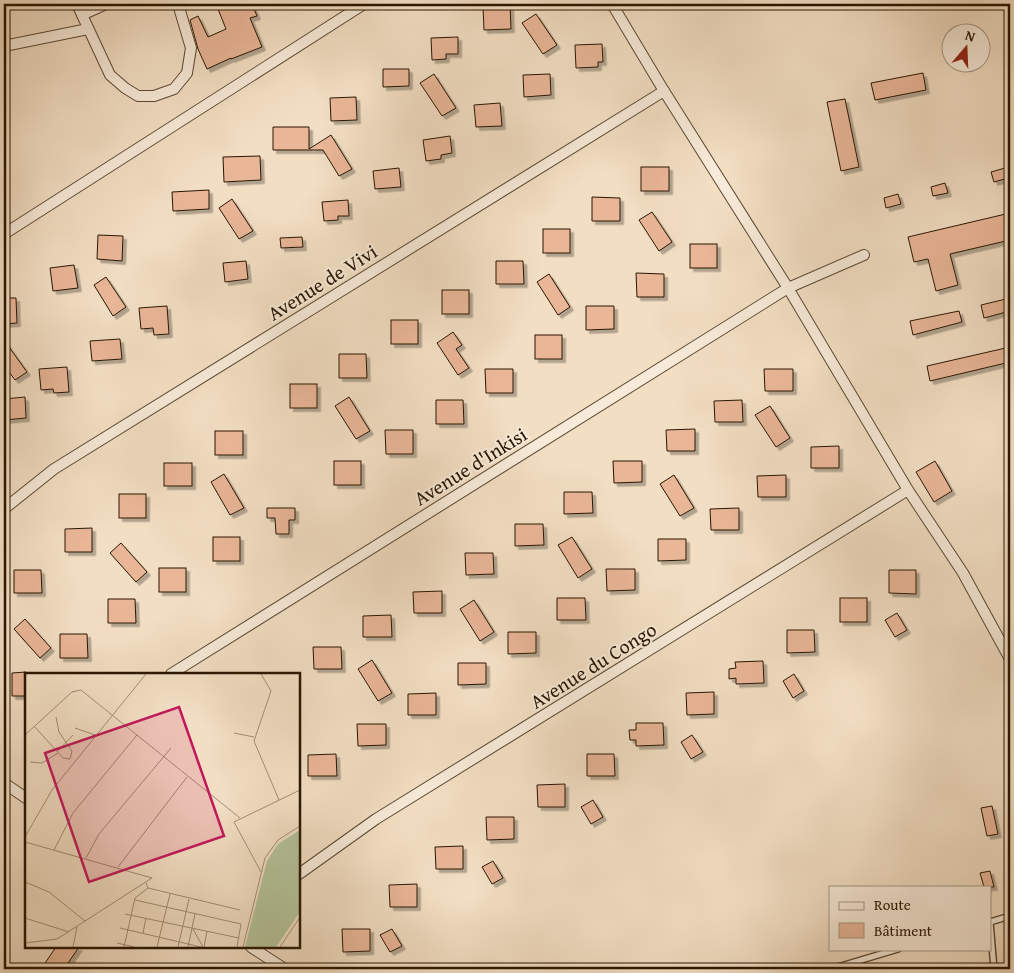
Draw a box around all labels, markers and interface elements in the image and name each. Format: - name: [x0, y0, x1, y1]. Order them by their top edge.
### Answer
- north arrow: [942, 22, 992, 72]
- text: N: [963, 25, 979, 47]
- street label: Avenue de Vivi: [261, 236, 383, 327]
- street label: Avenue d'Inkisi: [408, 419, 532, 512]
- street label: Avenue du Congo: [524, 614, 662, 716]
- inset map: [25, 673, 300, 948]
- legend: [829, 886, 992, 950]
- text: Route: [874, 894, 911, 915]
- text: Bâtiment: [874, 920, 933, 941]

